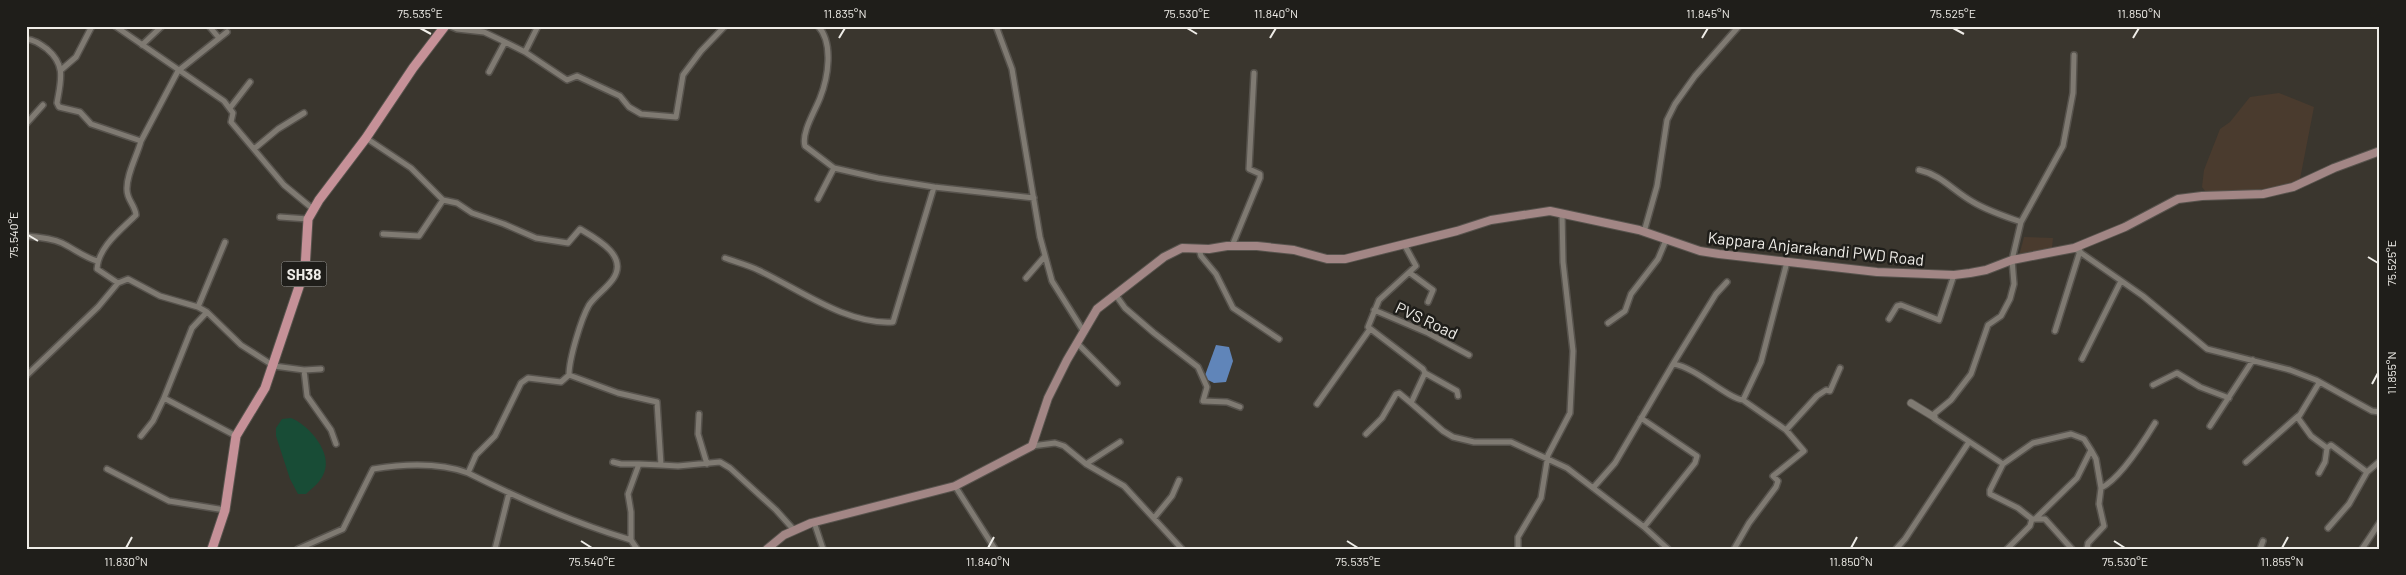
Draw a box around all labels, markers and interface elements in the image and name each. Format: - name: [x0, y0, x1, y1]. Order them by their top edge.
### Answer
- text: 75.535°E: [397, 6, 443, 20]
- text: 11.835°N: [823, 6, 867, 20]
- text: 75.530°E: [1164, 6, 1210, 20]
- text: 11.840°N: [1254, 6, 1298, 20]
- text: 11.845°N: [1686, 6, 1730, 20]
- text: 75.525°E: [1930, 6, 1976, 20]
- text: 11.850°N: [2117, 6, 2161, 20]
- text: 75.540°E: [6, 212, 20, 258]
- street label: Kappara Anjarakandi PWD Road: [1707, 227, 1925, 269]
- text: 75.525°E: [2384, 240, 2398, 286]
- road number: SH38: [282, 262, 326, 286]
- street label: PVS Road: [1393, 297, 1461, 343]
- text: 11.855°N: [2384, 351, 2398, 395]
- text: 11.830°N: [104, 554, 148, 568]
- text: 75.540°E: [569, 554, 615, 568]
- text: 11.840°N: [966, 554, 1010, 568]
- text: 75.535°E: [1335, 554, 1381, 568]
- text: 11.850°N: [1829, 554, 1873, 568]
- text: 75.530°E: [2102, 554, 2148, 568]
- text: 11.855°N: [2260, 554, 2304, 568]

